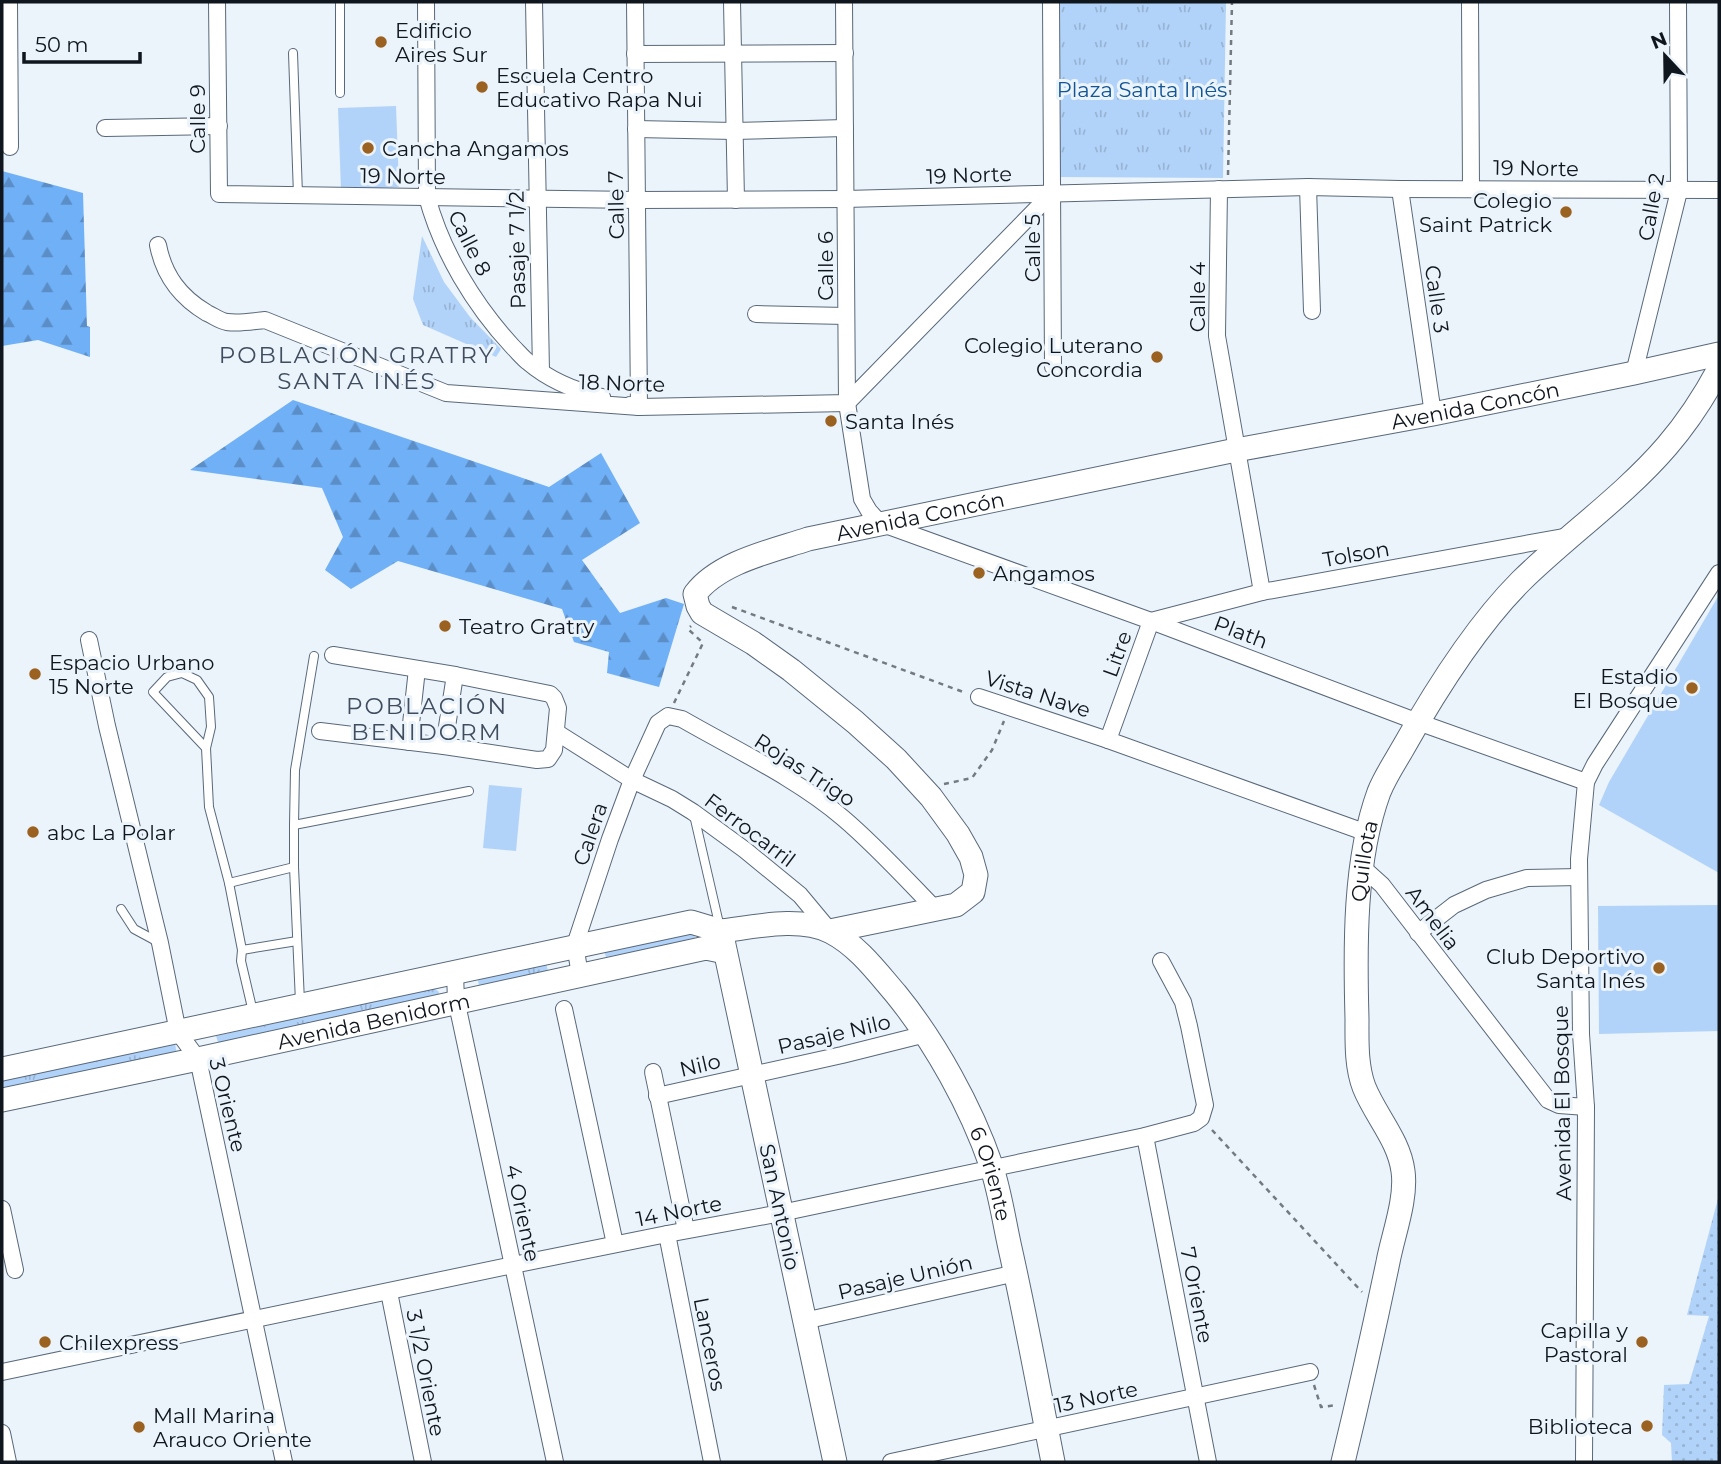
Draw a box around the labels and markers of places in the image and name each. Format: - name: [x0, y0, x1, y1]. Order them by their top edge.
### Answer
- place label: Edificio Aires Sur: [395, 18, 488, 67]
- marker: Edificio Aires Sur: [373, 34, 389, 50]
- place label: Escuela Centro Educativo Rapa Nui: [496, 63, 703, 112]
- marker: Escuela Centro Educativo Rapa Nui: [474, 79, 490, 95]
- place label: Cancha Angamos: [382, 136, 569, 161]
- marker: Cancha Angamos: [360, 140, 376, 156]
- place label: Colegio Saint Patrick: [1419, 188, 1552, 237]
- marker: Colegio Saint Patrick: [1558, 204, 1574, 220]
- place label: Colegio Luterano Concordia: [964, 333, 1143, 382]
- marker: Colegio Luterano Concordia: [1149, 349, 1165, 365]
- place label: Santa Inés: [845, 409, 954, 434]
- marker: Santa Inés: [823, 413, 839, 429]
- place label: Angamos: [993, 561, 1095, 586]
- marker: Angamos: [971, 565, 987, 581]
- place label: Teatro Gratry: [459, 614, 595, 639]
- marker: Teatro Gratry: [437, 618, 453, 634]
- place label: Espacio Urbano 15 Norte: [49, 650, 214, 699]
- place label: Estadio El Bosque: [1573, 664, 1678, 713]
- marker: Espacio Urbano 15 Norte: [27, 666, 43, 682]
- marker: Estadio El Bosque: [1684, 680, 1700, 696]
- place label: abc La Polar: [47, 820, 176, 845]
- marker: abc La Polar: [25, 824, 41, 840]
- place label: Club Deportivo Santa Inés: [1486, 944, 1645, 993]
- marker: Club Deportivo Santa Inés: [1651, 960, 1667, 976]
- place label: Capilla y Pastoral: [1540, 1318, 1629, 1367]
- place label: Chilexpress: [59, 1330, 179, 1355]
- marker: Chilexpress: [37, 1334, 53, 1350]
- marker: Capilla y Pastoral: [1634, 1334, 1650, 1350]
- place label: Mall Marina Arauco Oriente: [153, 1403, 312, 1452]
- place label: Biblioteca: [1528, 1414, 1633, 1439]
- marker: Biblioteca: [1639, 1418, 1655, 1434]
- marker: Mall Marina Arauco Oriente: [131, 1419, 147, 1435]

